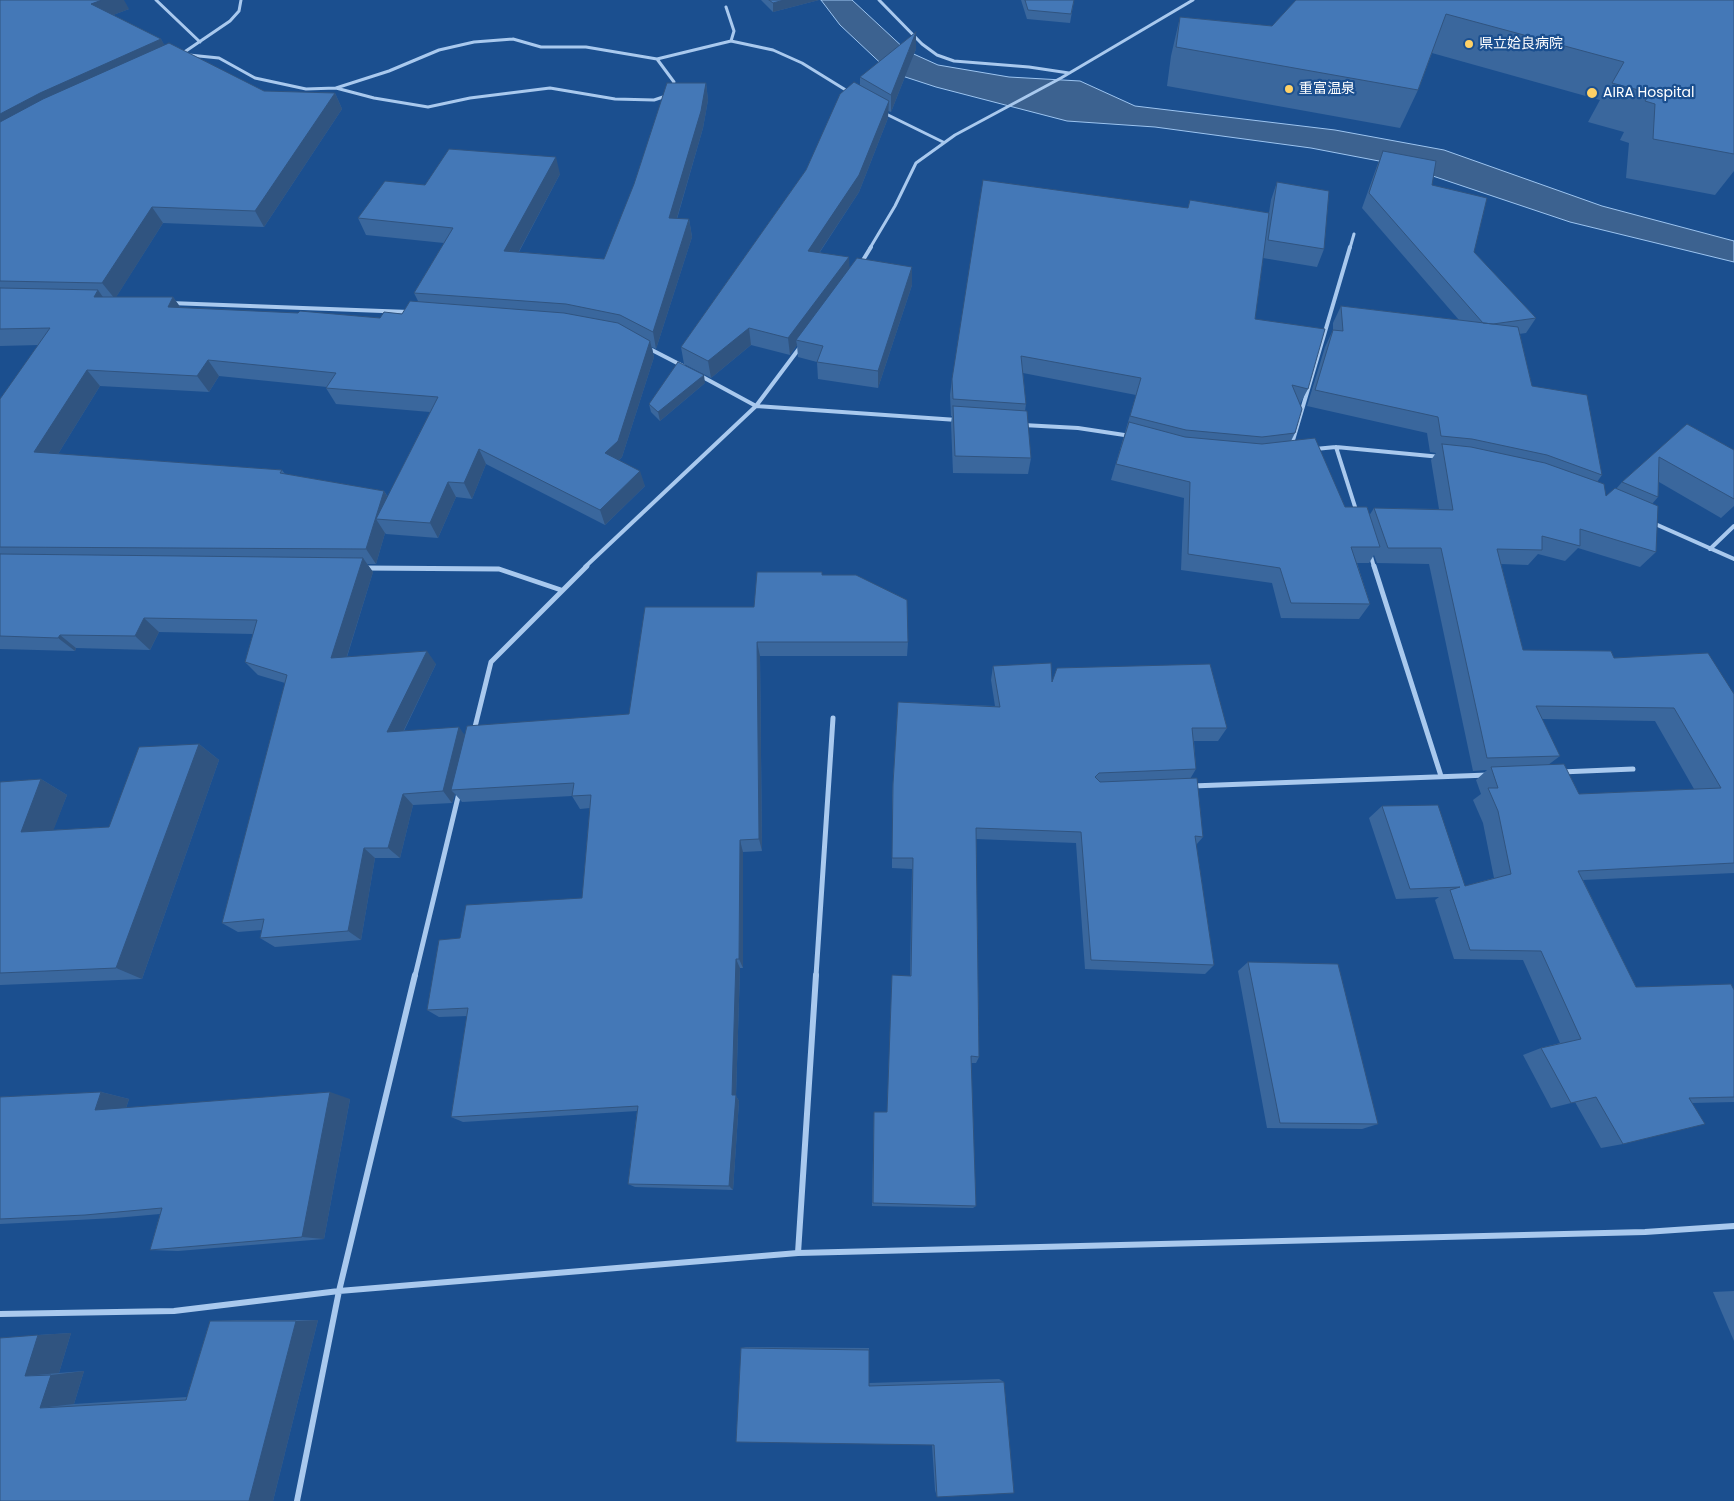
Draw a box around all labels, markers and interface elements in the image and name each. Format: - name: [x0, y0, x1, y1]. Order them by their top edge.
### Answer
- place label: 県立姶良病院: [1479, 36, 1563, 52]
- marker: 県立姶良病院: [1463, 38, 1475, 50]
- place label: 重富温泉: [1299, 81, 1355, 97]
- marker: 重富温泉: [1283, 83, 1295, 95]
- place label: AIRA Hospital: [1603, 85, 1694, 101]
- marker: AIRA Hospital: [1585, 86, 1599, 100]

